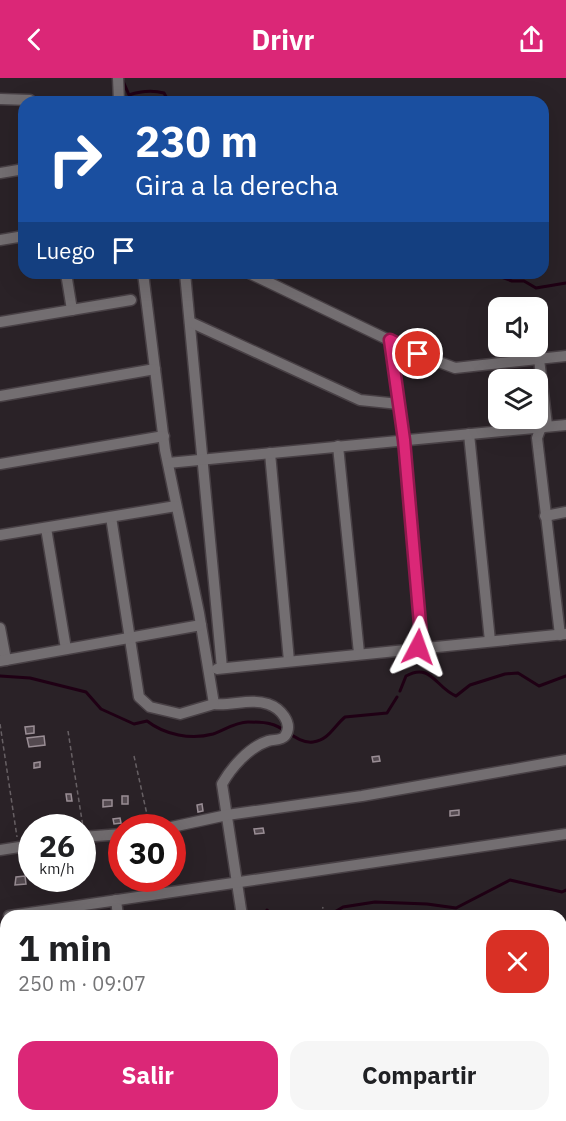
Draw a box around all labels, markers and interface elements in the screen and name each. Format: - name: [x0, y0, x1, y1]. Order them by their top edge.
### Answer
- text: Drivr: [252, 22, 314, 57]
- icon: back: [18, 23, 51, 56]
- icon: share: [515, 23, 548, 56]
- text: 230 m: [135, 114, 258, 169]
- icon: right: [36, 120, 114, 198]
- text: Gira a la derecha: [135, 167, 338, 202]
- icon: arrive: [107, 234, 140, 267]
- text: Luego: [36, 236, 95, 265]
- map controls: [488, 297, 548, 429]
- button: sound: [488, 297, 548, 357]
- pin: [392, 328, 443, 379]
- icon: arrive: [401, 337, 434, 370]
- button: layers: [488, 369, 548, 429]
- position arrow: [386, 615, 450, 679]
- speed limit sign: 30: [108, 814, 186, 892]
- text: 26: [39, 826, 75, 865]
- text: km/h: [39, 859, 75, 878]
- text: 1 min: [18, 924, 112, 971]
- button: close: [486, 930, 549, 993]
- text: 250 m · 09:07: [18, 970, 146, 997]
- button: Salir: [18, 1041, 278, 1110]
- button: Compartir: [290, 1041, 549, 1110]

